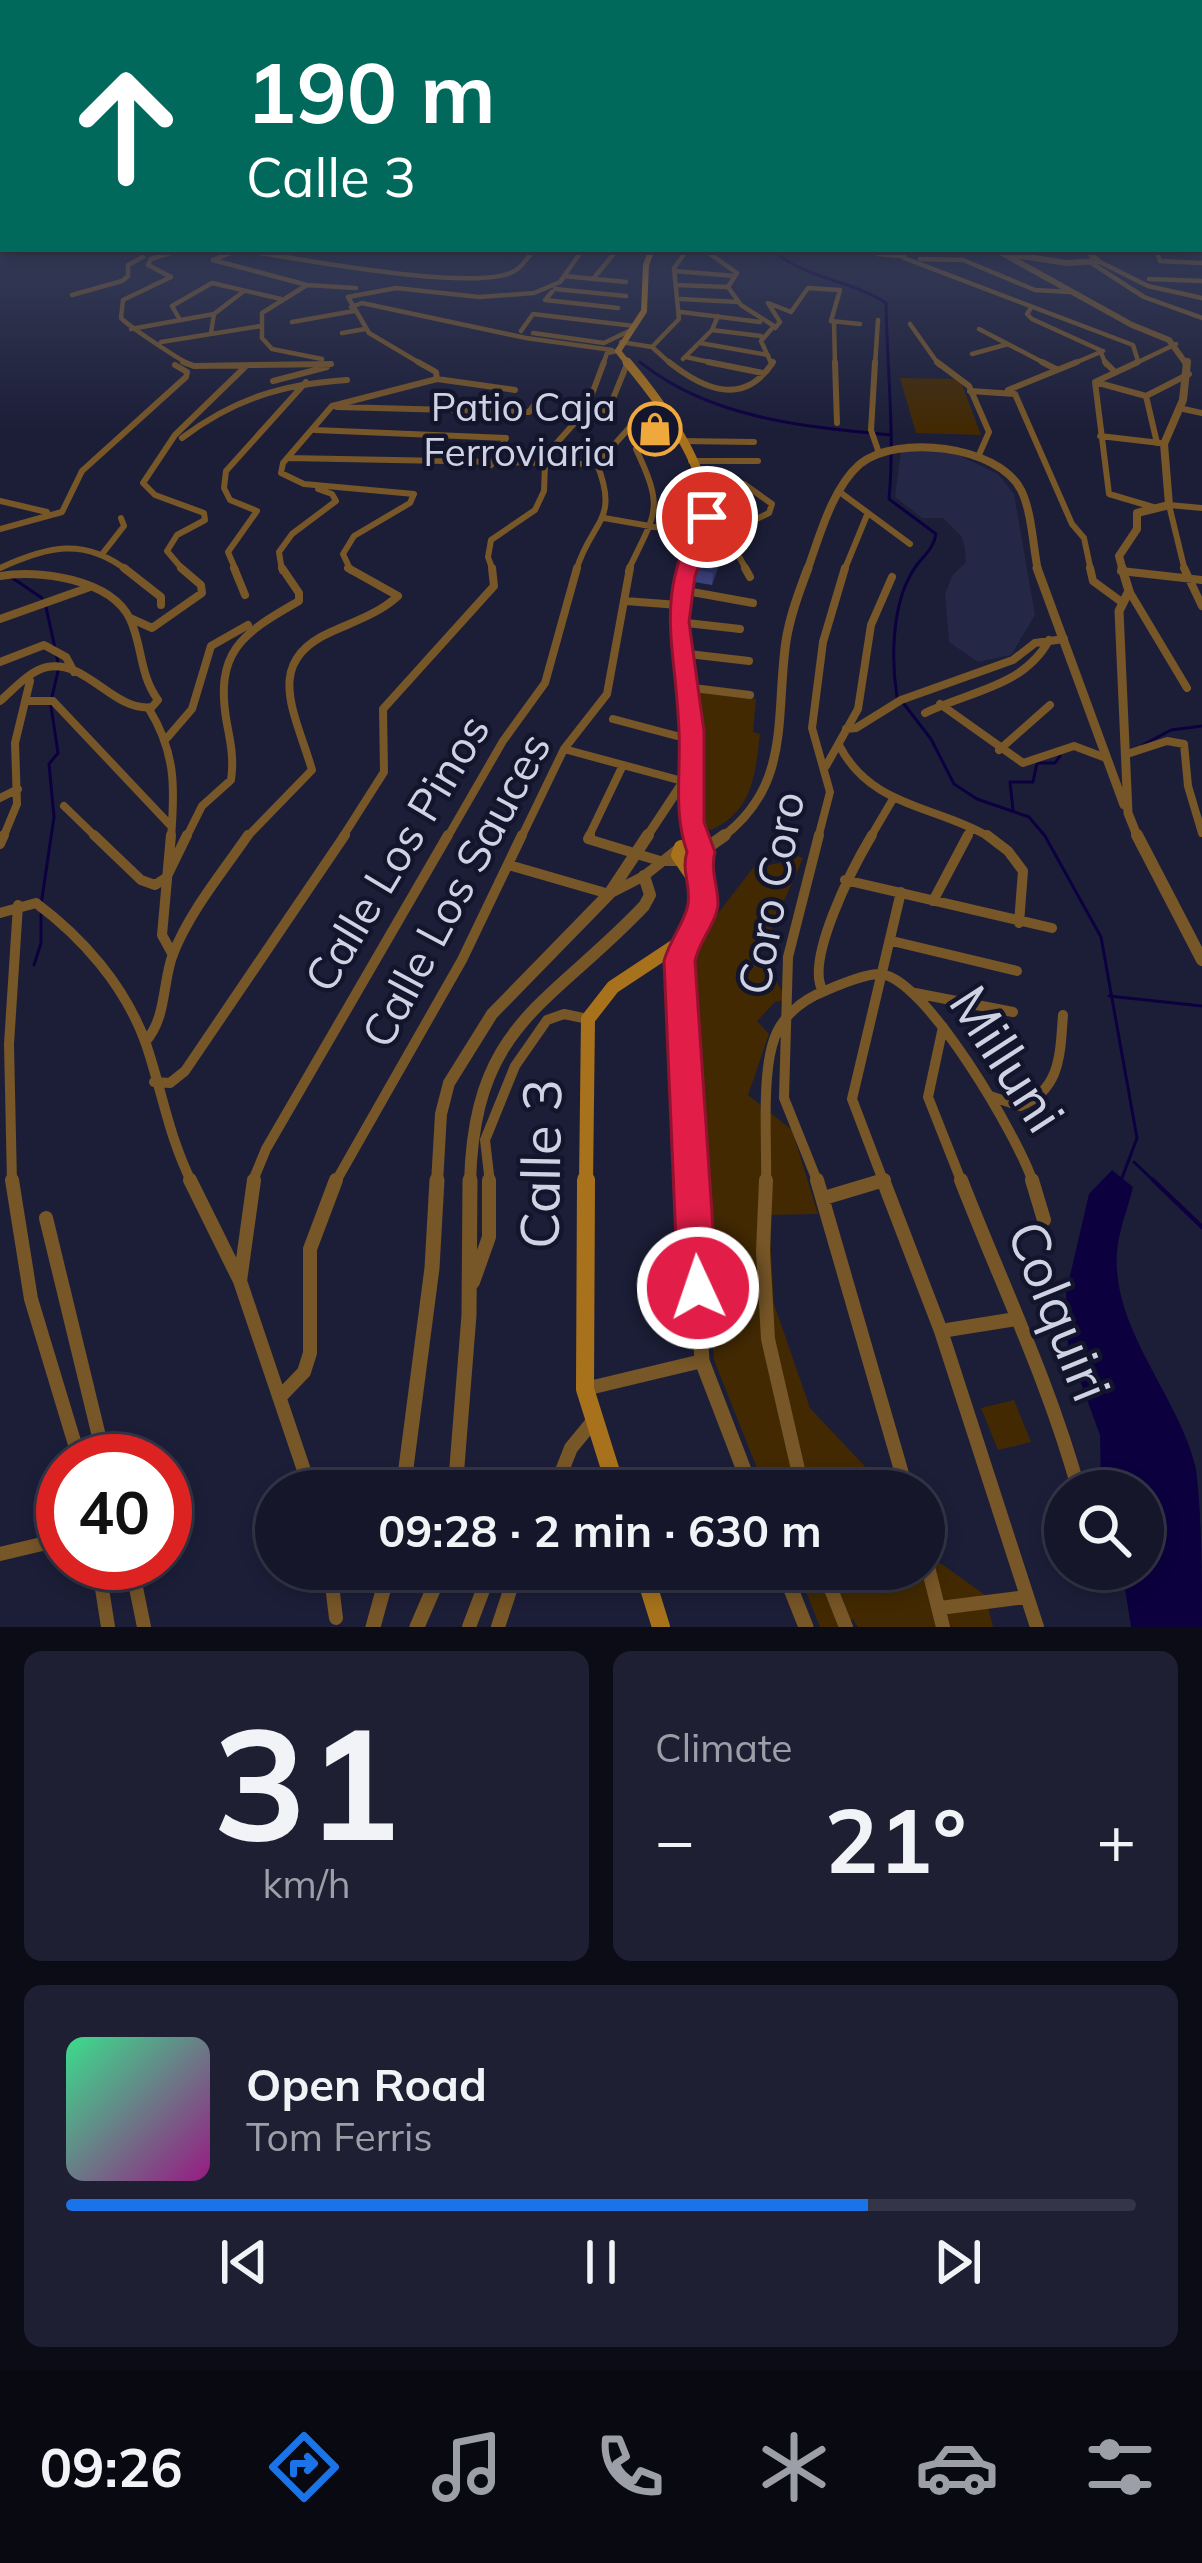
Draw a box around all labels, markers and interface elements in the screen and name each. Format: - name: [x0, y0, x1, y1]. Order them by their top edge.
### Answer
- text: 190 m: [246, 39, 496, 144]
- icon: ahead: [48, 48, 204, 204]
- text: Calle 3: [246, 143, 416, 211]
- place label: Patio Caja Ferroviaria: [423, 382, 616, 476]
- shop icon: Patio Caja Ferroviaria: [627, 401, 683, 457]
- pin: [656, 466, 758, 568]
- icon: arrive: [674, 484, 740, 550]
- street label: Calle Los Pinos: [292, 704, 501, 1001]
- street label: Calle Los Sauces: [349, 723, 562, 1056]
- street label: Coro Coro: [725, 787, 815, 999]
- street label: Milluni: [936, 973, 1080, 1144]
- street label: Calle 3: [505, 1078, 575, 1250]
- street label: Colquiri: [993, 1211, 1127, 1410]
- position arrow: [635, 1225, 761, 1351]
- speed limit sign: 40: [36, 1434, 192, 1590]
- map controls: [1044, 1470, 1164, 1590]
- button: search: [1044, 1470, 1164, 1590]
- text: 09:28 · 2 min · 630 m: [378, 1502, 822, 1558]
- text: 31: [213, 1683, 400, 1879]
- text: Climate: [655, 1723, 793, 1772]
- text: 21°: [824, 1783, 967, 1896]
- text: −: [655, 1798, 695, 1881]
- text: +: [1096, 1798, 1136, 1881]
- text: km/h: [262, 1859, 351, 1908]
- text: Open Road: [246, 2056, 487, 2112]
- text: Tom Ferris: [246, 2112, 433, 2161]
- icon: previous: [211, 2229, 277, 2295]
- icon: pause: [568, 2229, 634, 2295]
- icon: next: [925, 2229, 991, 2295]
- icon: directions: [262, 2425, 346, 2509]
- icon: music: [425, 2425, 509, 2509]
- icon: phone: [588, 2425, 672, 2509]
- icon: climate: [752, 2425, 836, 2509]
- icon: car: [915, 2425, 999, 2509]
- icon: filters: [1078, 2425, 1162, 2509]
- text: 09:26: [40, 2433, 183, 2501]

